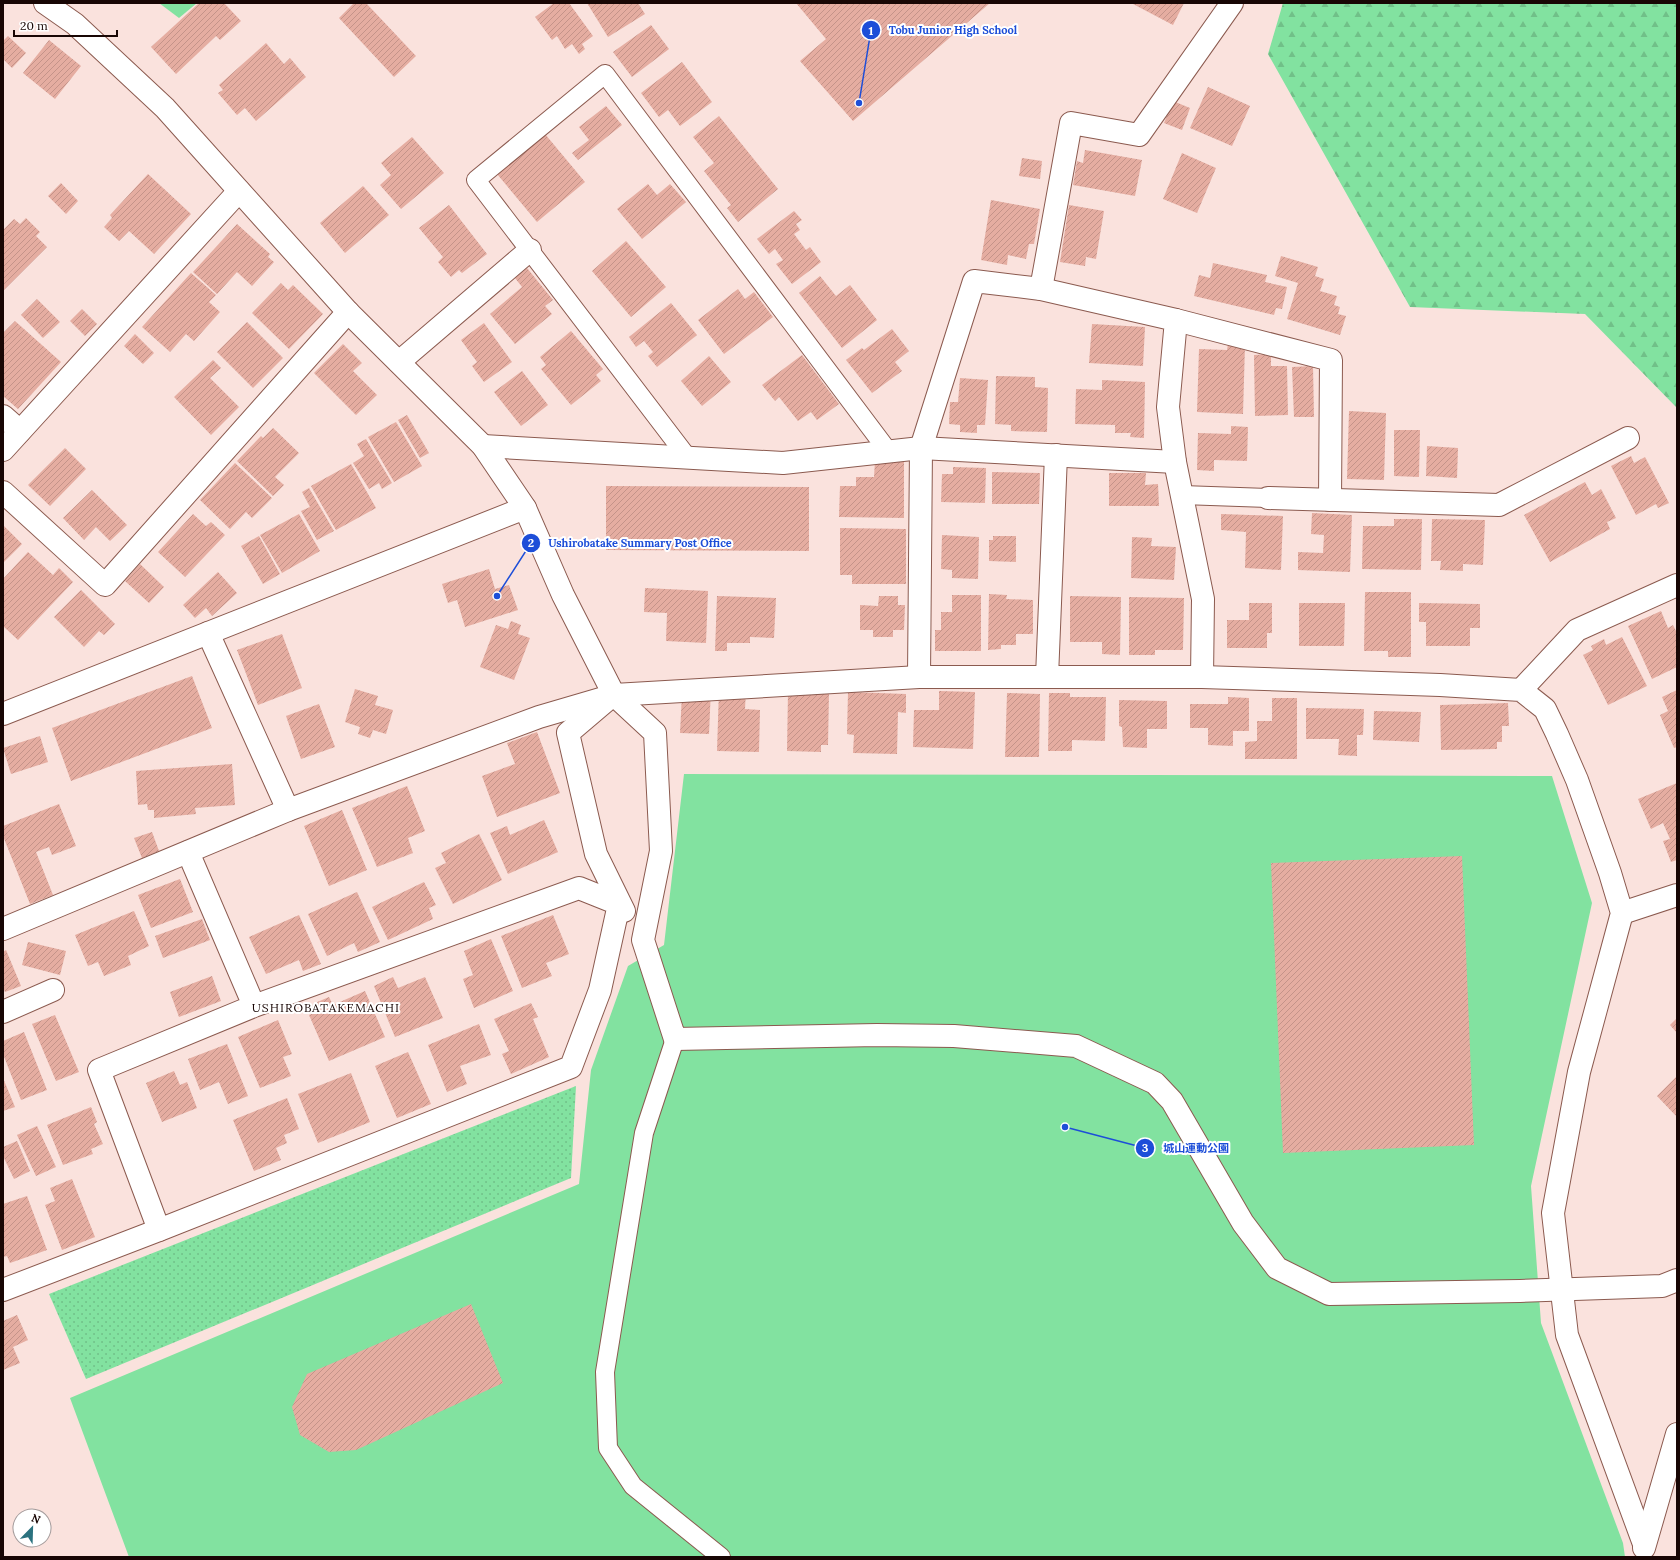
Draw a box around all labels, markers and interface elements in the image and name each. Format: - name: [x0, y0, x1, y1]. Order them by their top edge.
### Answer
- scale bar: [14, 12, 117, 38]
- text: 20 m: [20, 18, 48, 33]
- callout: Tobu Junior High School: [861, 19, 1025, 42]
- text: 1: [869, 23, 874, 38]
- text: Tobu Junior High School: [889, 23, 1018, 37]
- callout: Ushirobatake Summary Post Office: [521, 532, 740, 555]
- text: 2: [528, 535, 534, 550]
- text: Ushirobatake Summary Post Office: [548, 536, 732, 550]
- district label: USHIROBATAKEMACHI: [252, 1000, 400, 1015]
- callout: 城山運動公園: [1135, 1137, 1237, 1160]
- text: 3: [1142, 1140, 1149, 1155]
- text: 城山運動公園: [1163, 1141, 1229, 1155]
- north arrow: [12, 1508, 52, 1548]
- text: N: [29, 1511, 43, 1527]

